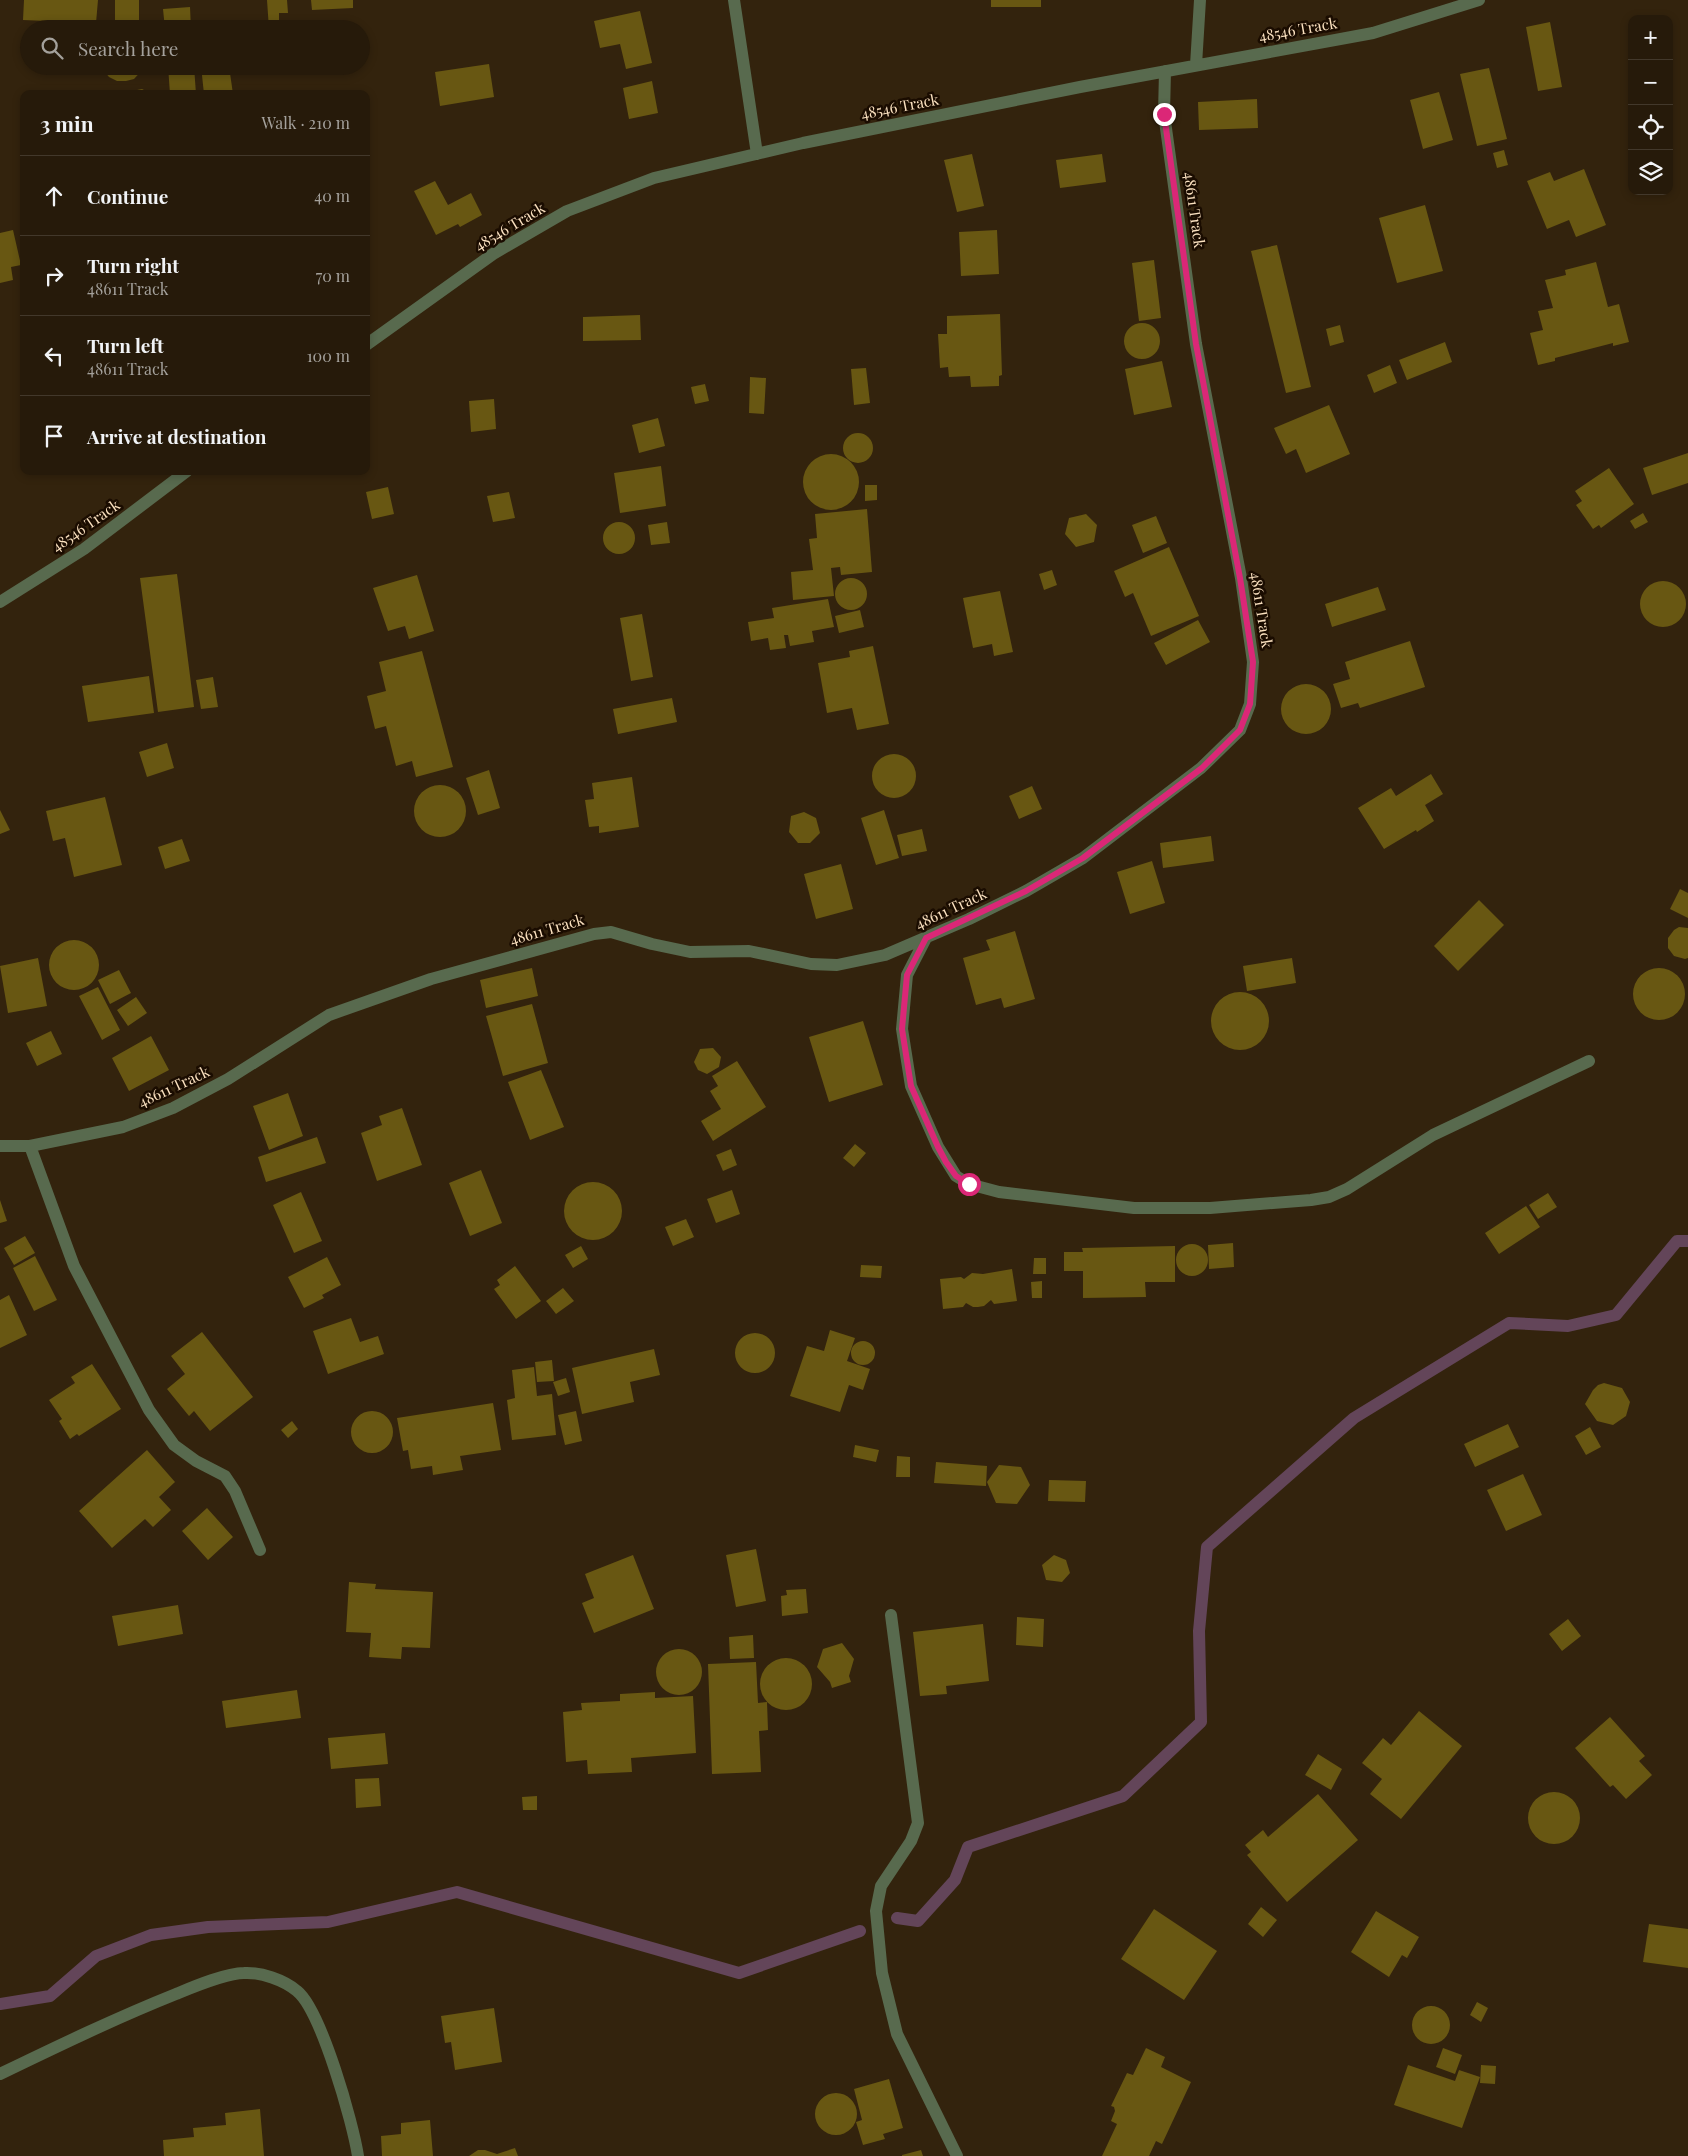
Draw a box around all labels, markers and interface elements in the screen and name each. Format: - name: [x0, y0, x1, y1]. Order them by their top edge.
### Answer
- street label: 48546 Track: [1257, 12, 1339, 46]
- map controls: [1628, 15, 1673, 195]
- button: +: [1628, 15, 1673, 60]
- search box: [20, 20, 370, 75]
- icon: search: [38, 34, 66, 62]
- text: Search here: [78, 35, 178, 61]
- button: −: [1628, 60, 1673, 105]
- street label: 48546 Track: [859, 89, 941, 123]
- route end: [1153, 103, 1176, 126]
- button: locate: [1628, 105, 1673, 150]
- text: 3 min: [40, 109, 94, 137]
- text: Walk · 210 m: [262, 112, 350, 133]
- button: layers: [1628, 150, 1673, 195]
- street label: 48611 Track: [1180, 171, 1210, 250]
- icon: ahead: [40, 182, 68, 210]
- text: Continue: [87, 183, 168, 209]
- text: 40 m: [314, 185, 350, 206]
- street label: 48546 Track: [470, 197, 549, 255]
- text: Turn right: [87, 252, 179, 278]
- icon: right: [40, 262, 68, 290]
- text: 70 m: [316, 265, 350, 286]
- text: 48611 Track: [87, 278, 169, 299]
- text: Turn left: [87, 332, 164, 358]
- icon: left: [40, 342, 68, 370]
- text: 100 m: [307, 345, 350, 366]
- text: 48611 Track: [87, 358, 169, 379]
- icon: arrive: [40, 422, 68, 450]
- text: Arrive at destination: [87, 423, 267, 449]
- street label: 48546 Track: [47, 494, 124, 556]
- street label: 48611 Track: [1246, 571, 1278, 650]
- street label: 48611 Track: [912, 883, 990, 933]
- street label: 48611 Track: [507, 909, 587, 949]
- street label: 48611 Track: [135, 1061, 213, 1111]
- route start: [958, 1173, 981, 1196]

